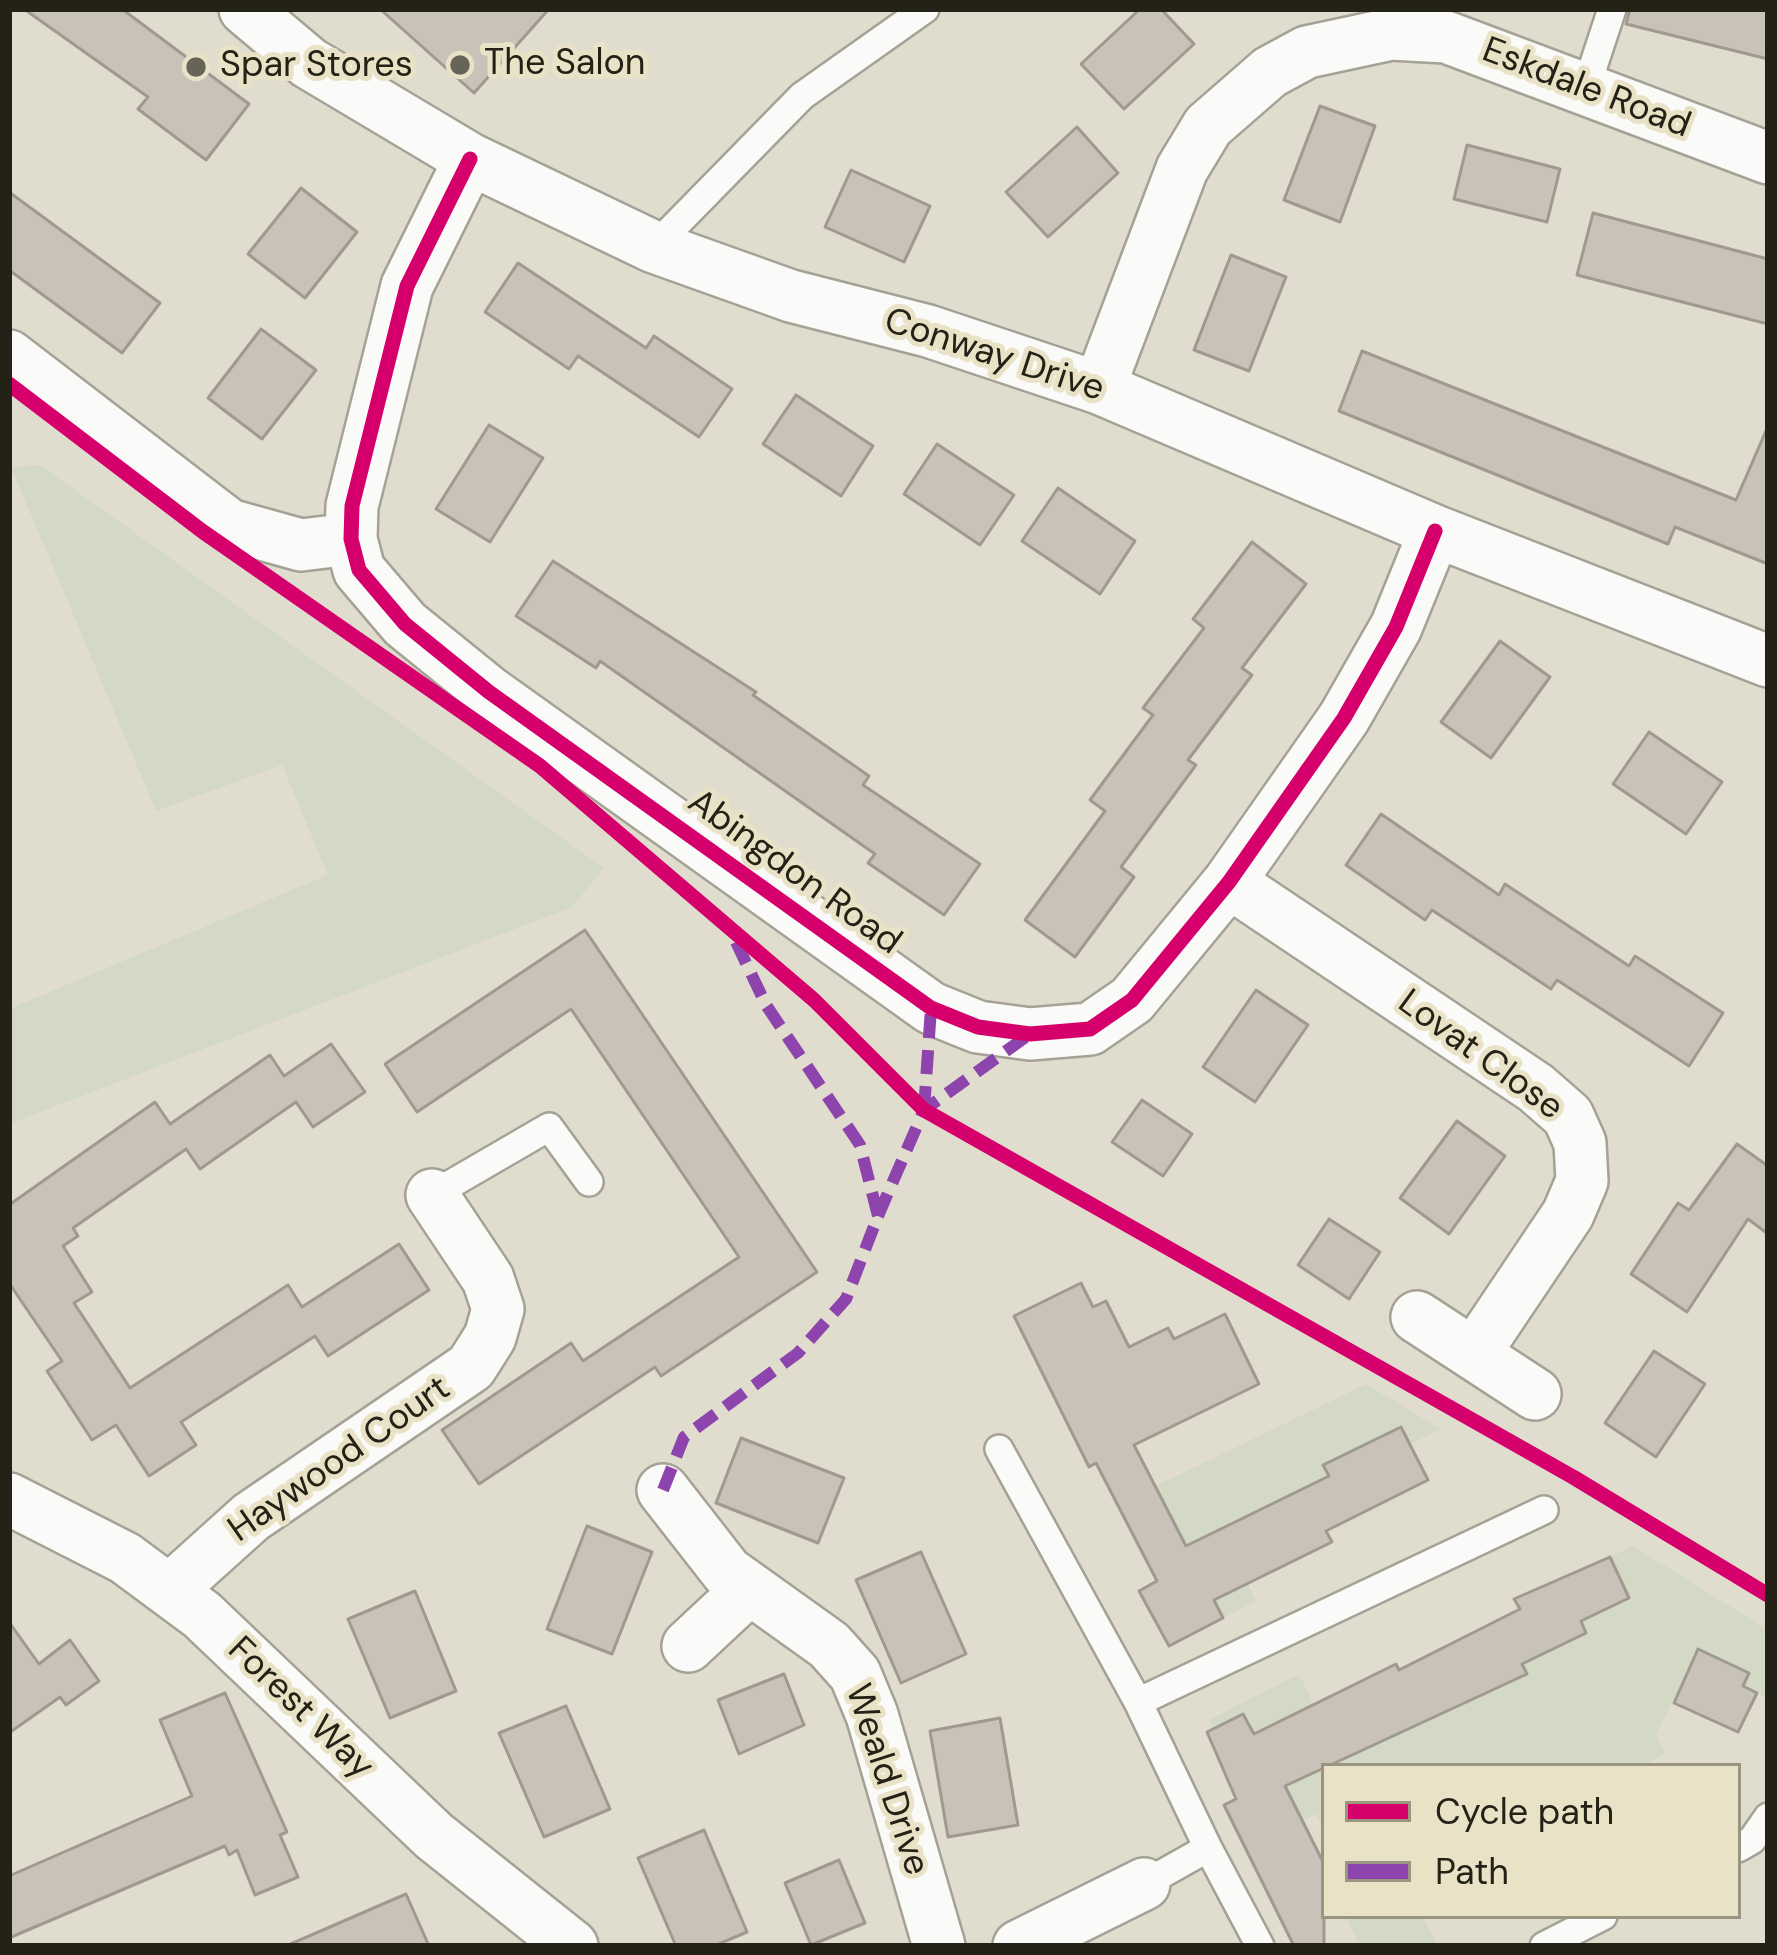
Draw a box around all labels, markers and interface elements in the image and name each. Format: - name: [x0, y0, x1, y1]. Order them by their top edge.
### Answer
- street label: Eskdale Road: [1476, 30, 1696, 148]
- place label: The Salon: [484, 43, 645, 87]
- place label: Spar Stores: [220, 45, 413, 89]
- marker: The Salon: [447, 52, 473, 78]
- marker: Spar Stores: [183, 54, 209, 80]
- street label: Conway Drive: [879, 300, 1109, 412]
- street label: Abingdon Road: [679, 781, 909, 965]
- street label: Lovat Close: [1389, 982, 1571, 1130]
- street label: Haywood Court: [221, 1368, 459, 1552]
- street label: Forest Way: [218, 1629, 382, 1789]
- street label: Weald Drive: [835, 1679, 937, 1881]
- legend: [1321, 1763, 1741, 1919]
- text: Cycle path: [1435, 1788, 1614, 1835]
- text: Path: [1435, 1848, 1509, 1895]

